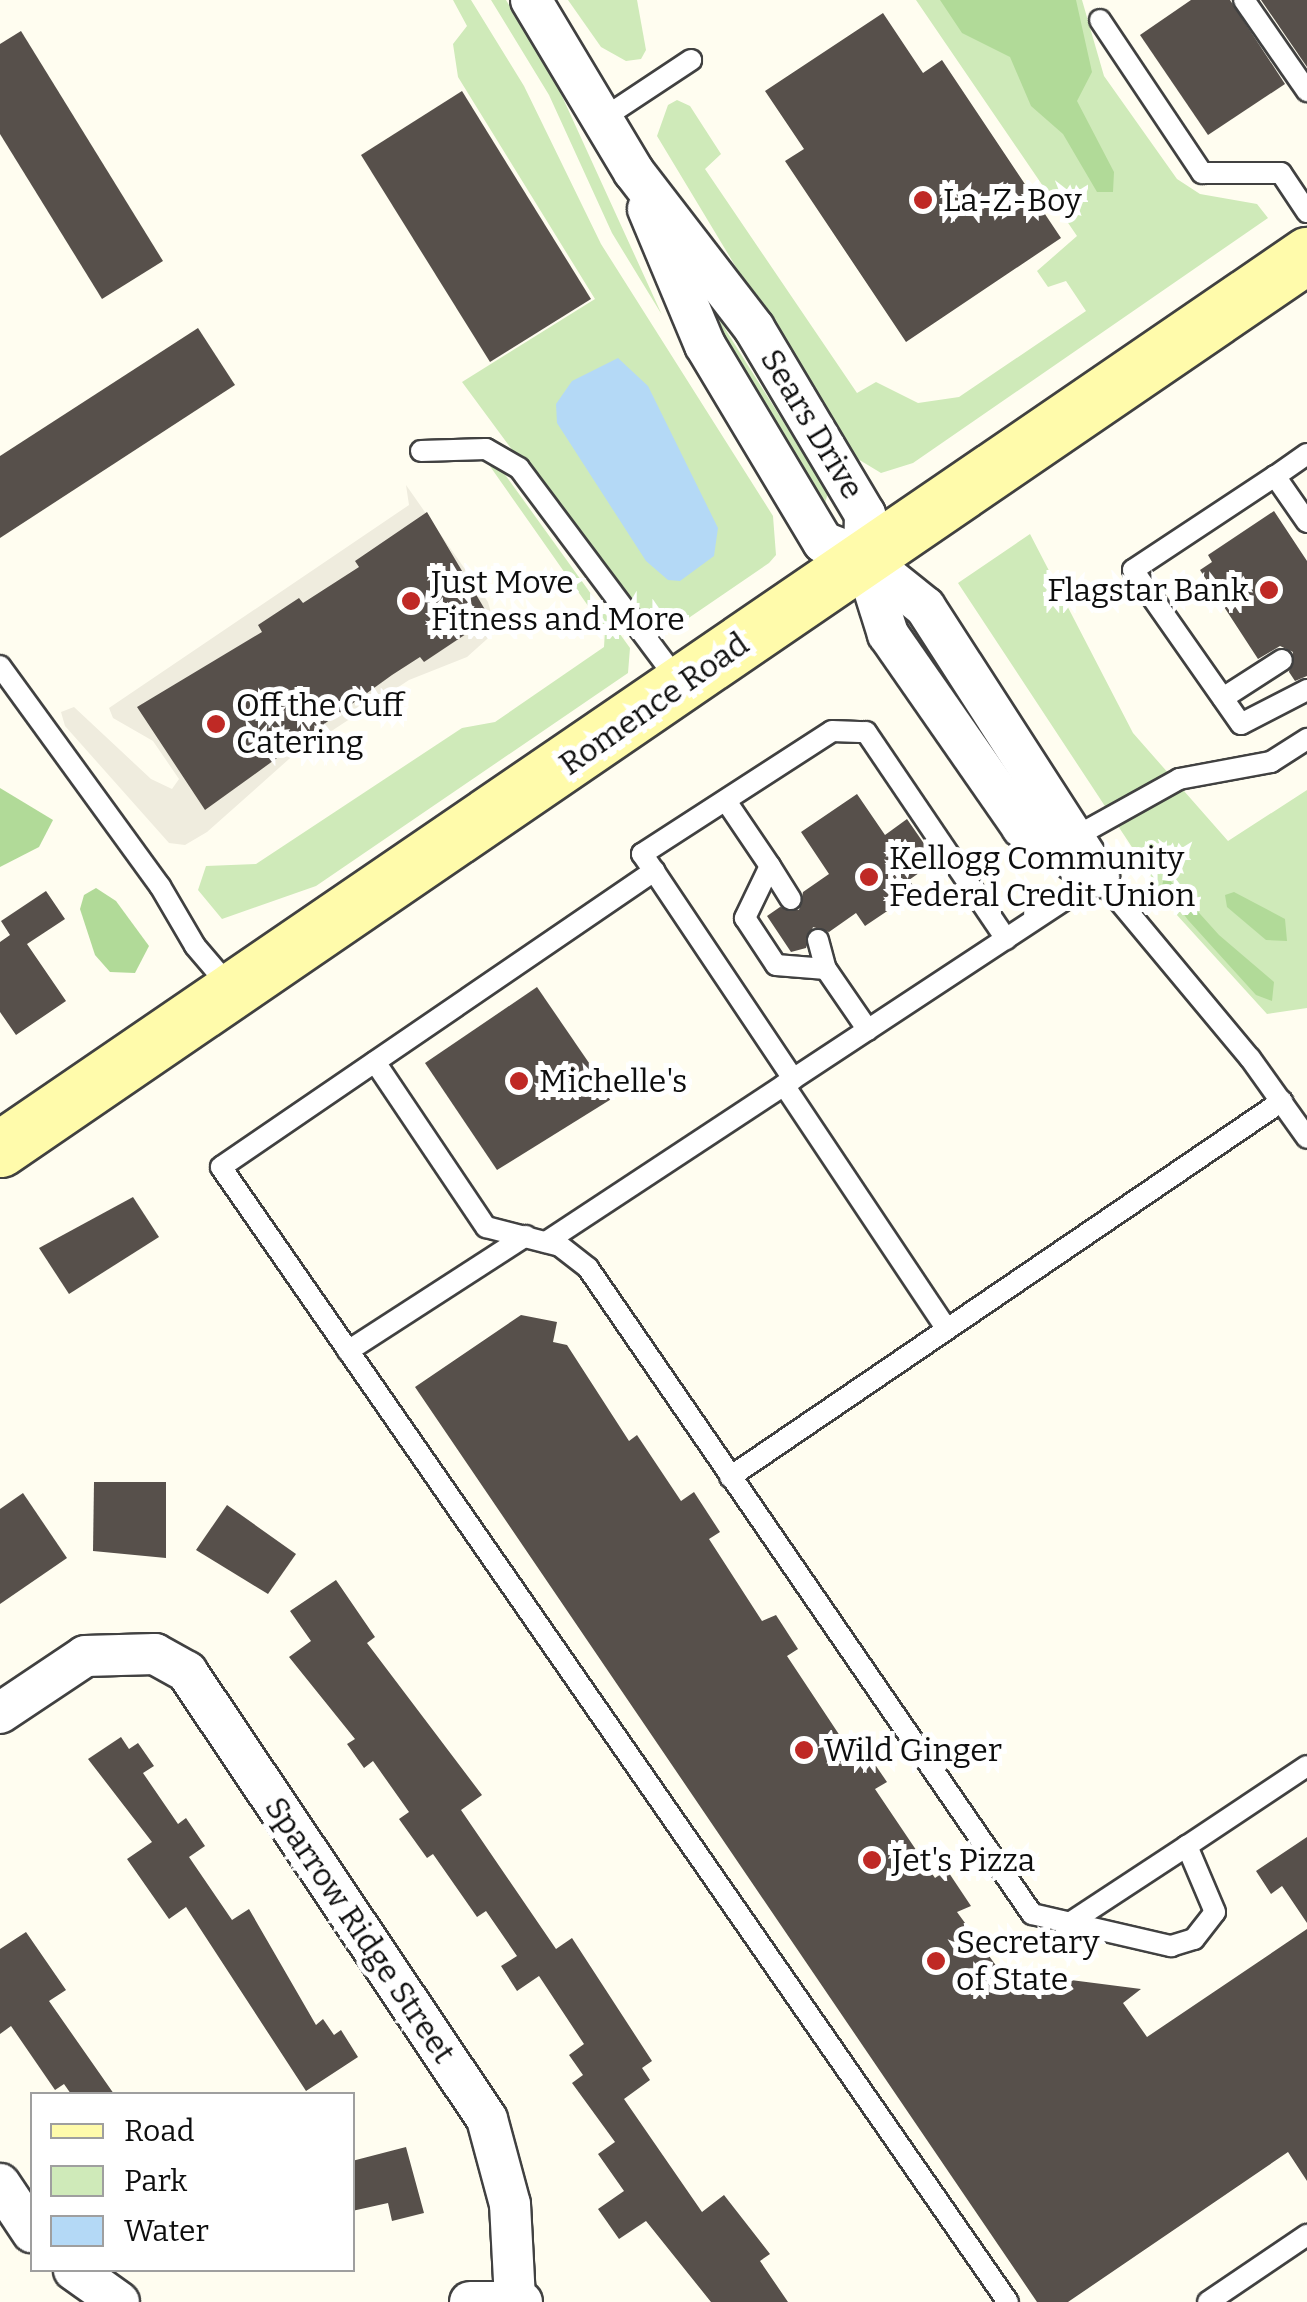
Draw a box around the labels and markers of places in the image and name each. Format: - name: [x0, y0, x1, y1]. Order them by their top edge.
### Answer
- place label: La-Z-Boy: [943, 181, 1082, 219]
- marker: La-Z-Boy: [912, 189, 934, 211]
- place label: Just Move Fitness and More: [431, 564, 685, 639]
- place label: Flagstar Bank: [1047, 571, 1249, 609]
- marker: Flagstar Bank: [1258, 579, 1280, 601]
- marker: Just Move Fitness and More: [400, 590, 422, 612]
- place label: Off the Cuff Catering: [236, 687, 404, 762]
- marker: Off the Cuff Catering: [205, 713, 227, 735]
- place label: Kellogg Community Federal Credit Union: [889, 840, 1195, 915]
- marker: Kellogg Community Federal Credit Union: [858, 866, 880, 888]
- place label: Michelle's: [539, 1062, 687, 1100]
- marker: Michelle's: [508, 1070, 530, 1092]
- place label: Wild Ginger: [824, 1731, 1002, 1769]
- marker: Wild Ginger: [793, 1739, 815, 1761]
- place label: Jet's Pizza: [892, 1841, 1035, 1879]
- marker: Jet's Pizza: [861, 1849, 883, 1871]
- place label: Secretary of State: [956, 1924, 1099, 1999]
- marker: Secretary of State: [925, 1950, 947, 1972]

